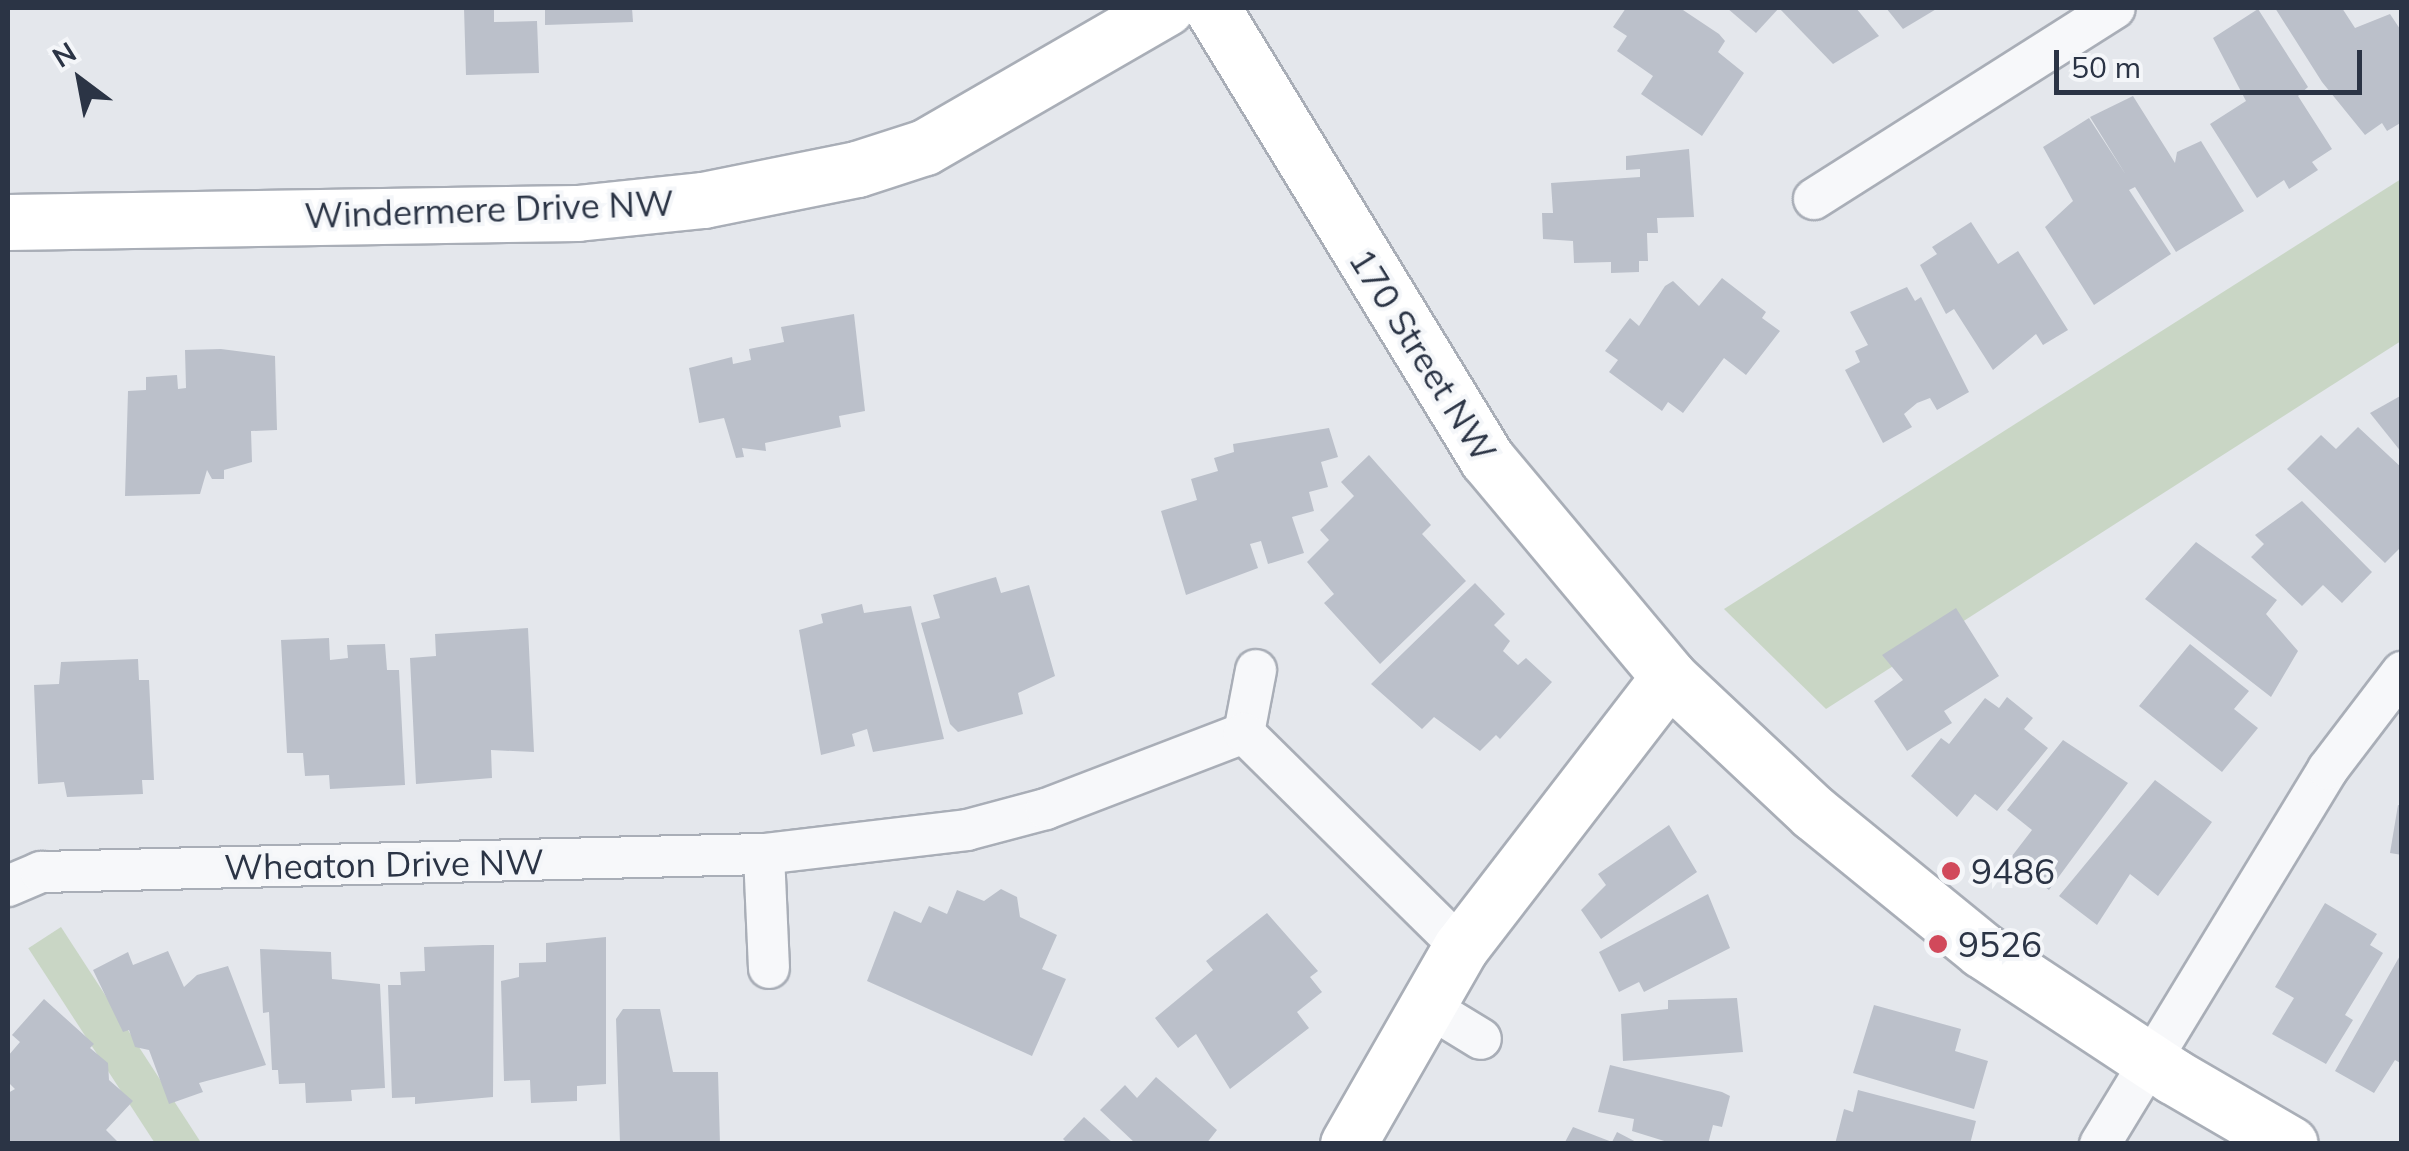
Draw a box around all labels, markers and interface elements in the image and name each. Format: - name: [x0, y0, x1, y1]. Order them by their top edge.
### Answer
- north arrow: [30, 30, 130, 130]
- scale bar: [2059, 30, 2366, 92]
- text: N: [46, 34, 82, 75]
- text: 50 m: [2071, 48, 2141, 86]
- street label: Windermere Drive NW: [304, 182, 674, 236]
- street label: 170 Street NW: [1341, 241, 1505, 469]
- street label: Wheaton Drive NW: [224, 840, 544, 888]
- place label: 9486: [1971, 850, 2055, 892]
- marker: 9486: [1940, 860, 1962, 882]
- place label: 9526: [1958, 923, 2042, 965]
- marker: 9526: [1927, 933, 1949, 955]

